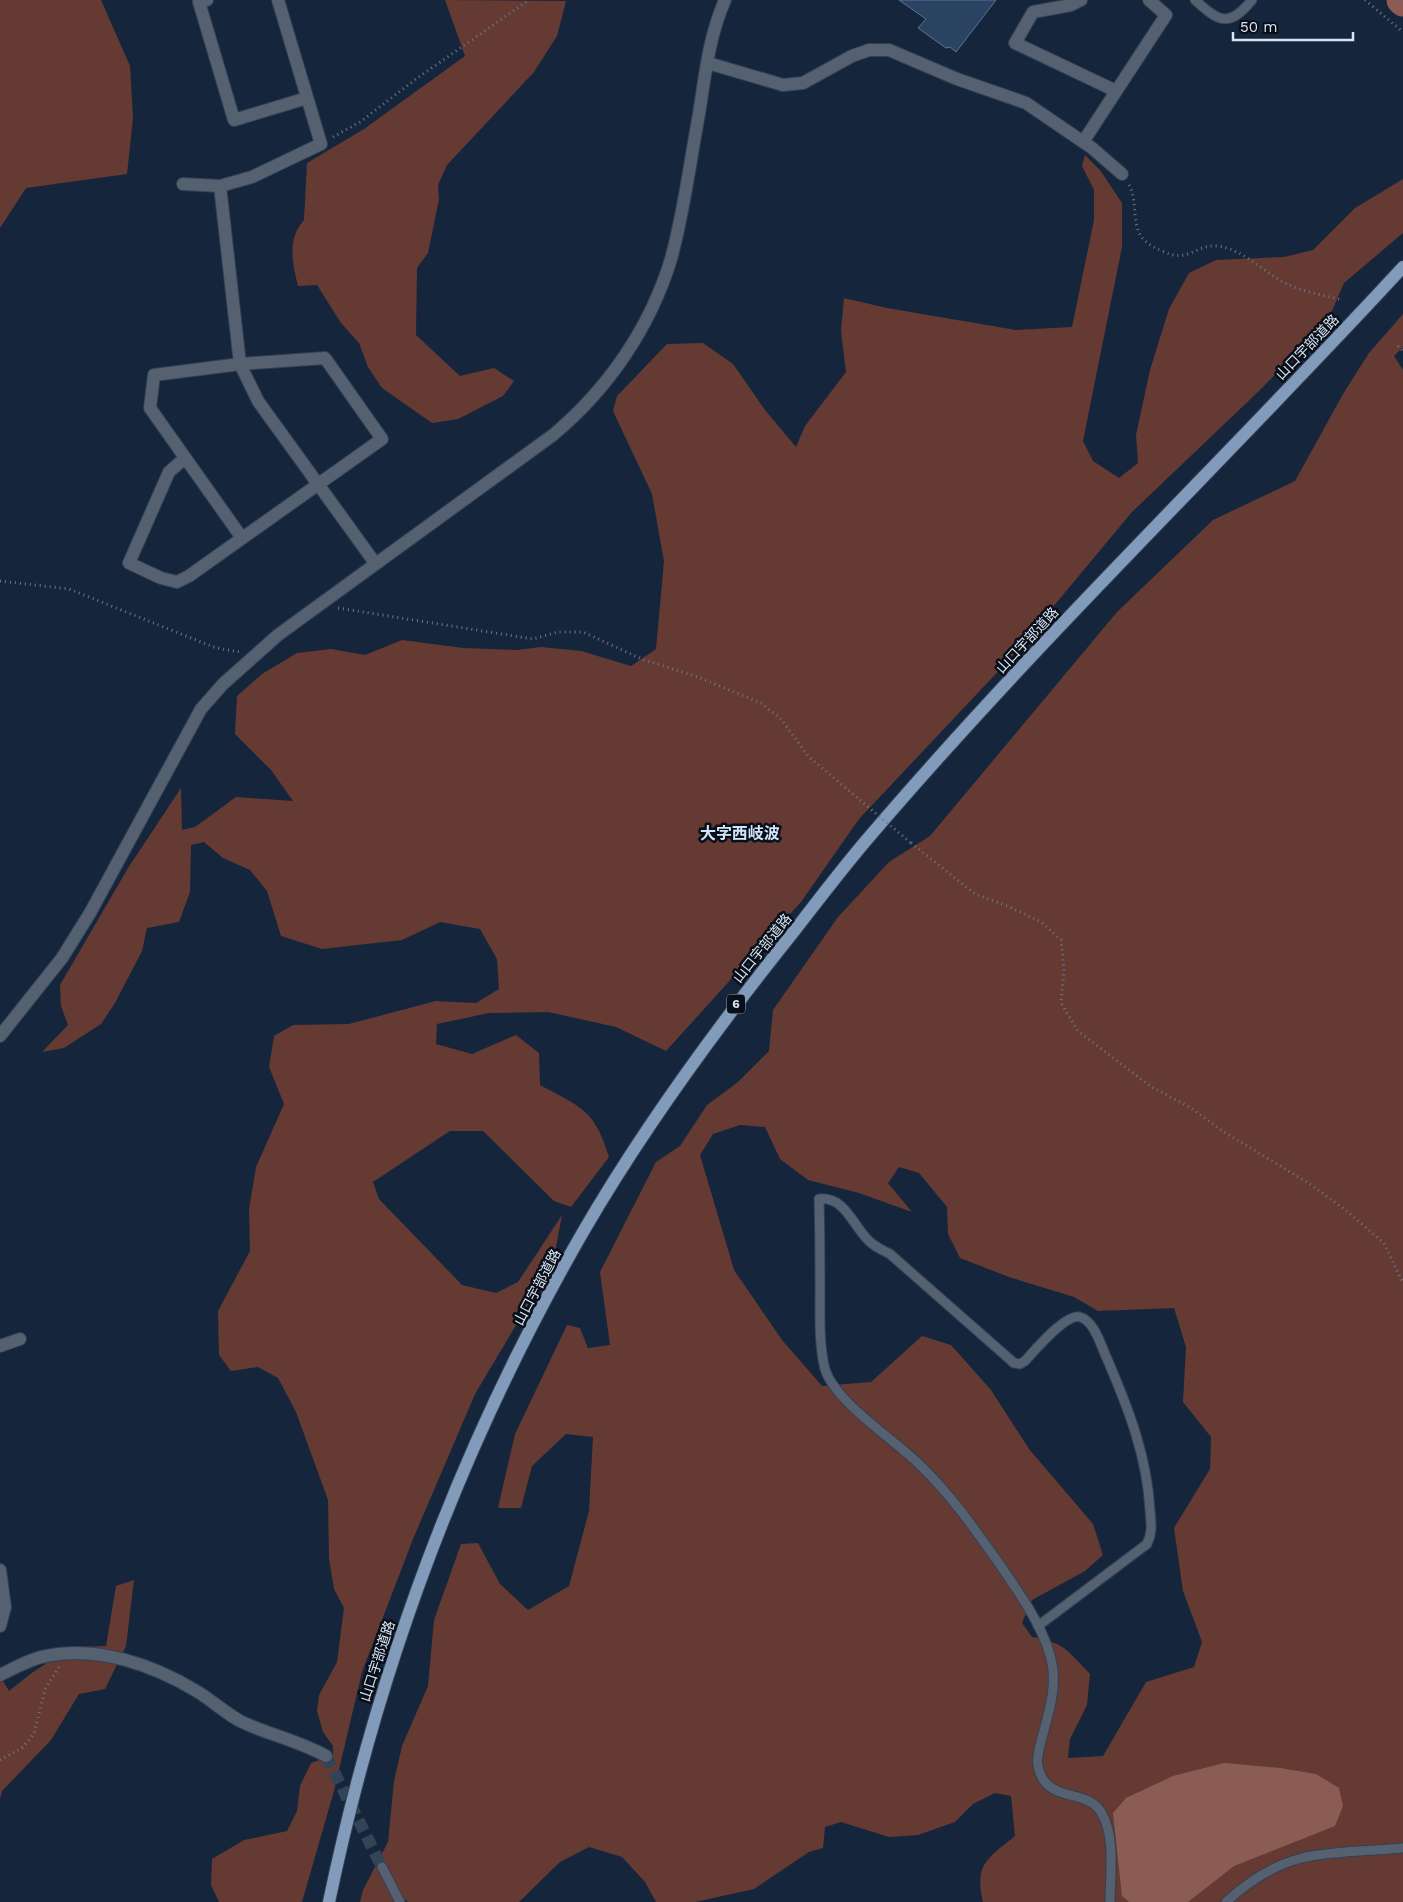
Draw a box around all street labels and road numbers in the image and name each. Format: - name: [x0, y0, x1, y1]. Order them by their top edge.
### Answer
- street label: 山口宇部道路: [1272, 311, 1342, 383]
- street label: 山口宇部道路: [993, 604, 1061, 676]
- street label: 山口宇部道路: [729, 910, 795, 986]
- road number: 6: [727, 994, 745, 1014]
- street label: 山口宇部道路: [510, 1246, 564, 1328]
- street label: 山口宇部道路: [356, 1619, 398, 1703]

